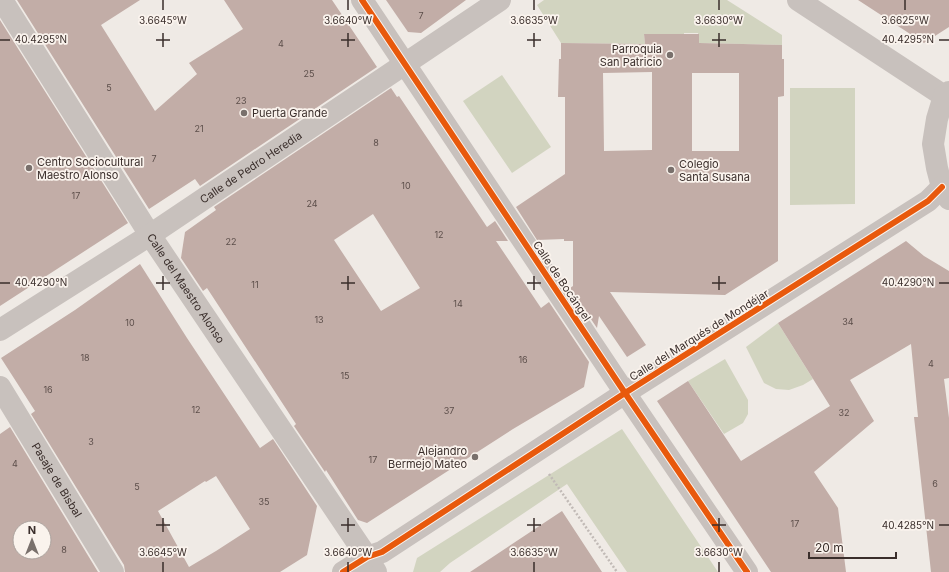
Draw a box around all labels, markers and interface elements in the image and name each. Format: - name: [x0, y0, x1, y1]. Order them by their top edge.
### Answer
- house number: 7: [418, 10, 424, 21]
- text: 3.6645°W: [139, 14, 187, 26]
- text: 3.6640°W: [324, 14, 372, 26]
- text: 3.6635°W: [510, 14, 558, 26]
- text: 3.6630°W: [695, 14, 743, 26]
- text: 3.6625°W: [881, 14, 929, 26]
- text: 40.4295°N: [15, 33, 67, 45]
- text: 40.4295°N: [882, 33, 934, 45]
- house number: 4: [278, 38, 284, 49]
- place label: Parroquia San Patricio: [600, 42, 662, 69]
- marker: Parroquia San Patricio: [665, 50, 675, 60]
- house number: 25: [304, 68, 314, 79]
- house number: 5: [106, 82, 112, 93]
- house number: 23: [235, 95, 247, 106]
- place label: Puerta Grande: [252, 106, 327, 120]
- marker: Puerta Grande: [239, 108, 249, 118]
- house number: 21: [194, 123, 204, 134]
- street label: Calle de Pedro Heredia: [197, 128, 304, 206]
- house number: 8: [373, 137, 379, 148]
- house number: 7: [151, 153, 157, 164]
- place label: Centro Sociocultural Maestro Alonso: [37, 155, 143, 182]
- place label: Colegio Santa Susana: [679, 157, 750, 184]
- marker: Centro Sociocultural Maestro Alonso: [24, 163, 34, 173]
- marker: Colegio Santa Susana: [666, 165, 676, 175]
- house number: 10: [401, 180, 411, 191]
- house number: 17: [72, 190, 80, 201]
- house number: 24: [306, 198, 318, 209]
- house number: 12: [434, 229, 444, 240]
- street label: Calle del Maestro Alonso: [144, 231, 228, 346]
- house number: 22: [226, 236, 236, 247]
- street label: Calle de Bocángel: [530, 238, 594, 324]
- text: 40.4290°N: [15, 276, 67, 288]
- text: 40.4290°N: [882, 276, 934, 288]
- house number: 11: [251, 279, 259, 290]
- street label: Calle del Marqués de Mondéjar: [627, 286, 771, 384]
- house number: 14: [453, 298, 463, 309]
- house number: 13: [314, 314, 324, 325]
- house number: 34: [842, 316, 854, 327]
- house number: 10: [125, 317, 135, 328]
- house number: 18: [80, 352, 90, 363]
- house number: 16: [518, 354, 528, 365]
- house number: 4: [928, 358, 934, 369]
- house number: 15: [340, 370, 350, 381]
- house number: 16: [43, 384, 53, 395]
- house number: 12: [191, 404, 201, 415]
- house number: 37: [444, 405, 454, 416]
- house number: 32: [838, 407, 850, 418]
- house number: 3: [88, 436, 94, 447]
- street label: Pasaje de Bisbal: [29, 440, 85, 520]
- place label: Alejandro Bermejo Mateo: [388, 444, 467, 471]
- marker: Alejandro Bermejo Mateo: [470, 452, 480, 462]
- house number: 17: [369, 454, 377, 465]
- house number: 4: [12, 458, 18, 469]
- house number: 6: [932, 478, 938, 489]
- house number: 5: [134, 481, 140, 492]
- house number: 35: [258, 496, 270, 507]
- house number: 17: [791, 518, 799, 529]
- text: 40.4285°N: [882, 519, 934, 531]
- north arrow: [12, 520, 52, 560]
- text: N: [28, 523, 36, 537]
- scale bar: [809, 534, 896, 560]
- text: 20 m: [815, 540, 844, 555]
- house number: 8: [61, 544, 67, 555]
- text: 3.6645°W: [139, 546, 187, 558]
- text: 3.6640°W: [324, 546, 372, 558]
- text: 3.6635°W: [510, 546, 558, 558]
- text: 3.6630°W: [695, 546, 743, 558]

